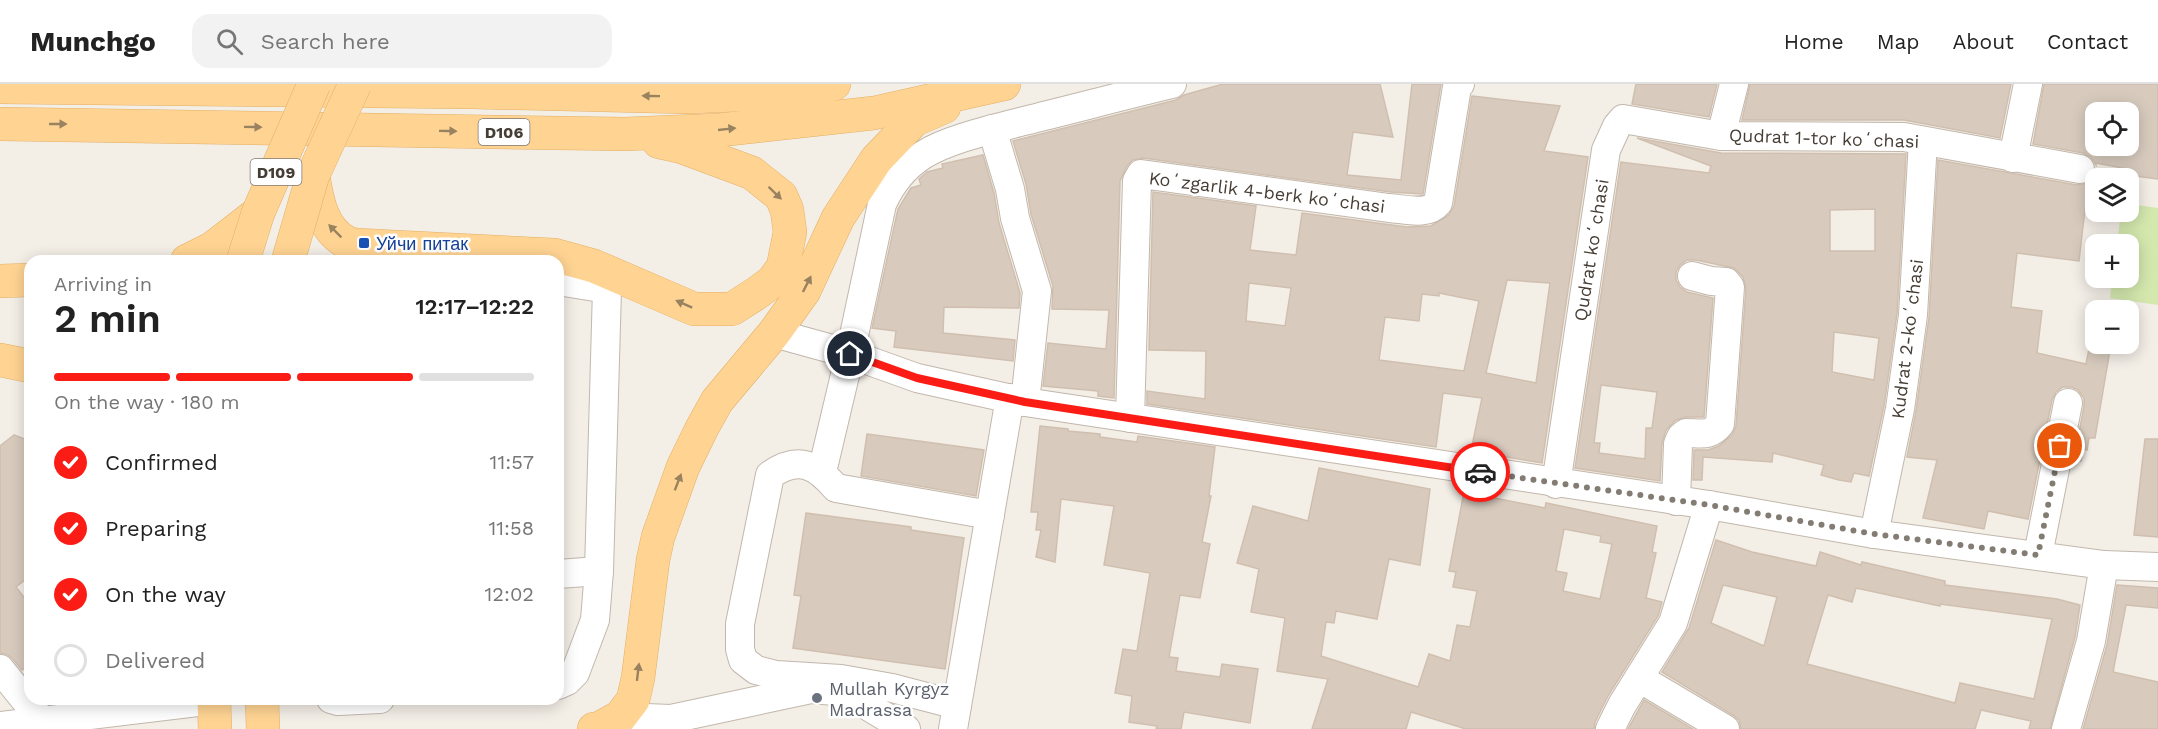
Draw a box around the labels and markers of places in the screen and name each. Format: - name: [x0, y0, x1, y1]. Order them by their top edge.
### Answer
- place label: Уйчи питак: [376, 233, 468, 254]
- marker: Уйчи питак: [357, 236, 371, 250]
- pin: [824, 328, 875, 379]
- pin: [2034, 420, 2085, 471]
- place label: Mullah Kyrgyz Madrassa: [829, 678, 949, 720]
- marker: Mullah Kyrgyz Madrassa: [810, 691, 824, 705]

